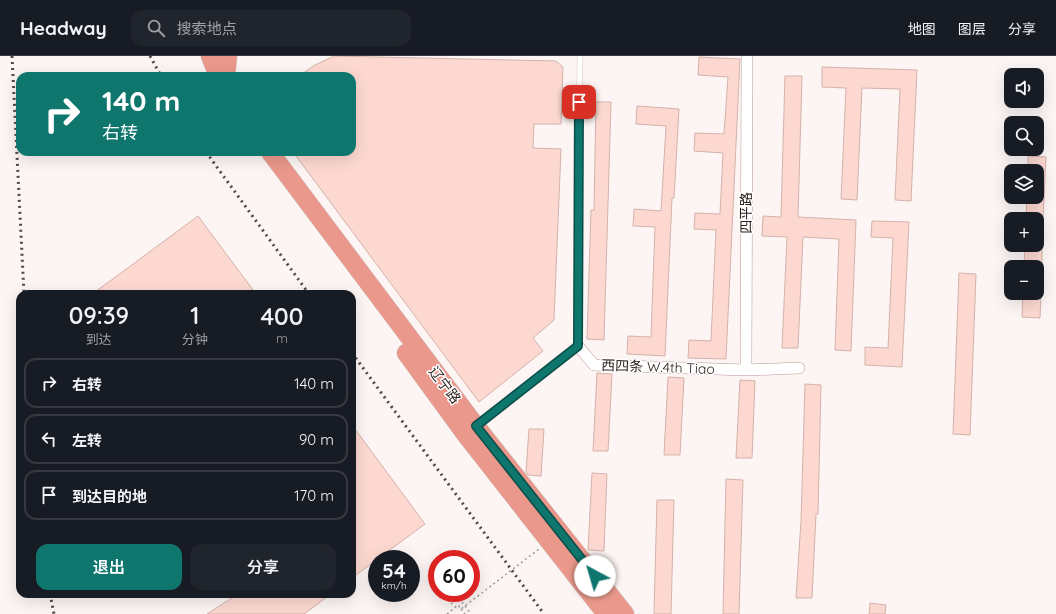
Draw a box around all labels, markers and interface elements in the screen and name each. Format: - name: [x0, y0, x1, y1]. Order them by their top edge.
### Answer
- search box: [131, 10, 411, 46]
- text: Headway: [20, 16, 107, 40]
- icon: search: [145, 17, 167, 39]
- text: 搜索地点: [177, 19, 237, 38]
- text: 地图: [908, 20, 936, 38]
- text: 图层: [958, 20, 986, 38]
- text: 分享: [1008, 20, 1036, 38]
- map controls: [1004, 68, 1044, 300]
- button: sound: [1004, 68, 1044, 108]
- text: 140 m: [102, 83, 180, 118]
- pin: [562, 85, 596, 119]
- icon: right: [36, 88, 88, 140]
- icon: arrive: [568, 91, 590, 113]
- button: search: [1004, 116, 1044, 156]
- text: 右转: [102, 121, 138, 144]
- button: layers: [1004, 164, 1044, 204]
- street label: 四平路: [737, 192, 755, 234]
- button: +: [1004, 212, 1044, 252]
- button: −: [1004, 260, 1044, 300]
- text: 09:39: [69, 300, 129, 330]
- text: 1: [190, 300, 199, 330]
- text: 400: [260, 301, 303, 331]
- text: m: [276, 330, 288, 346]
- text: 到达: [86, 331, 112, 347]
- text: 分钟: [182, 331, 208, 347]
- street label: 西四条 W.4th Tiao: [601, 356, 715, 378]
- street label: 辽宁路: [425, 363, 465, 407]
- icon: right: [38, 372, 60, 394]
- text: 140 m: [294, 374, 334, 393]
- text: 右转: [72, 375, 102, 394]
- icon: left: [38, 428, 60, 450]
- text: 90 m: [299, 430, 334, 449]
- text: 左转: [72, 431, 102, 450]
- icon: arrive: [38, 484, 60, 506]
- text: 170 m: [294, 486, 334, 505]
- text: 到达目的地: [72, 487, 147, 506]
- button: 退出: [36, 544, 182, 590]
- button: 分享: [190, 544, 336, 590]
- speed limit sign: 60: [428, 550, 480, 602]
- position arrow: [574, 555, 616, 597]
- text: 54: [382, 558, 406, 583]
- text: km/h: [381, 579, 407, 592]

